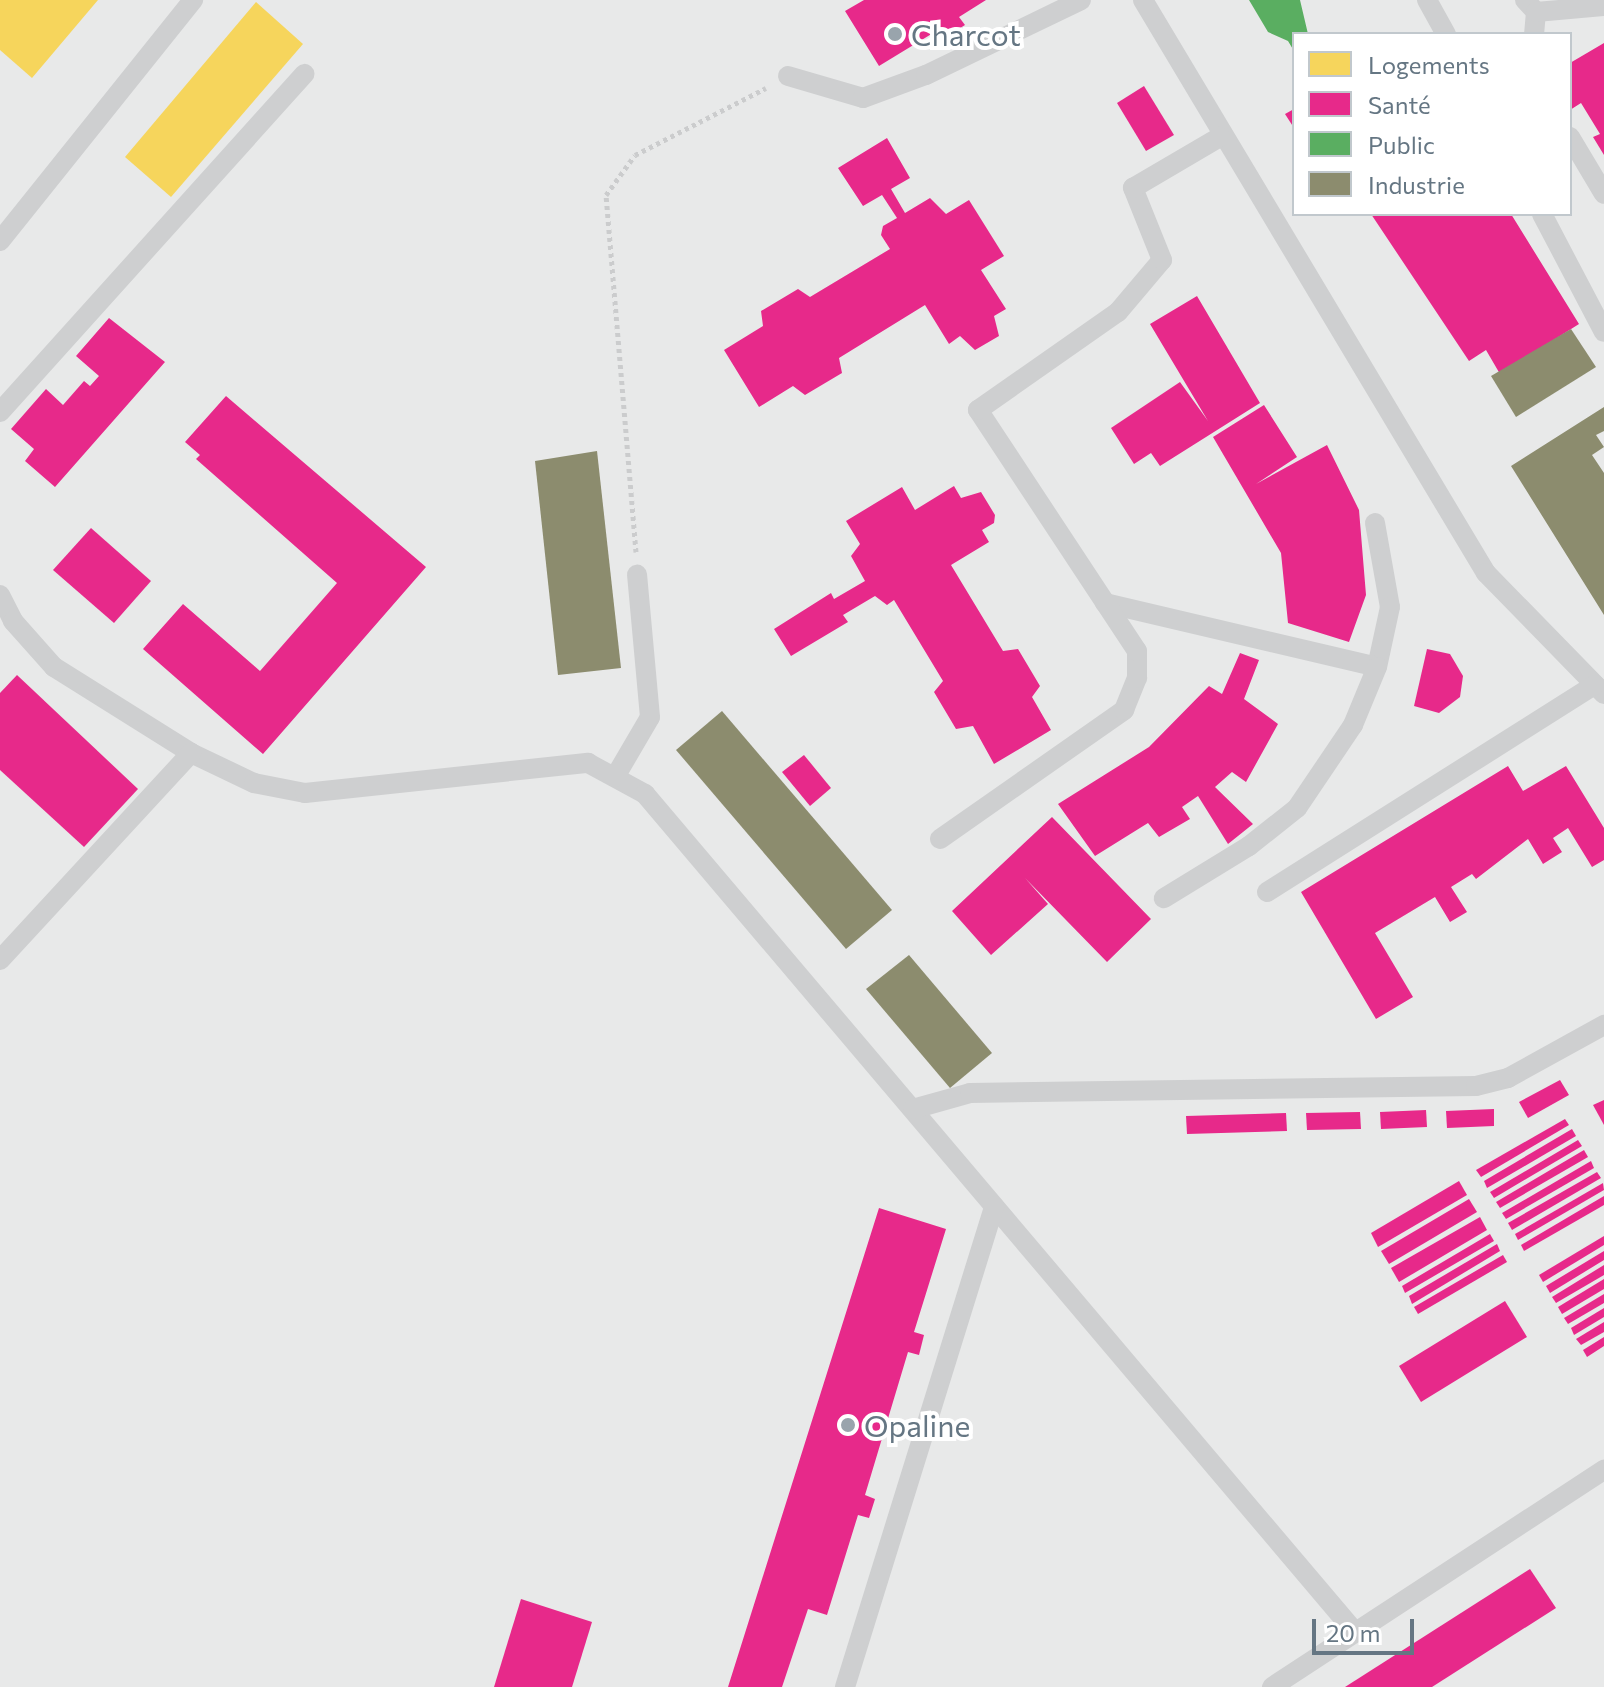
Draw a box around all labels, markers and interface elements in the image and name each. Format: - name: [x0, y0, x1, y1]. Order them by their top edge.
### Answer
- place label: Charcot: [911, 16, 1021, 52]
- marker: Charcot: [886, 25, 904, 43]
- legend: [1292, 32, 1572, 216]
- text: Logements: [1368, 50, 1490, 79]
- text: Santé: [1368, 90, 1431, 119]
- text: Public: [1368, 130, 1435, 159]
- text: Industrie: [1368, 170, 1465, 199]
- place label: Opaline: [864, 1407, 970, 1443]
- marker: Opaline: [839, 1416, 857, 1434]
- scale bar: [1316, 1603, 1418, 1653]
- text: 20 m: [1326, 1618, 1380, 1647]

